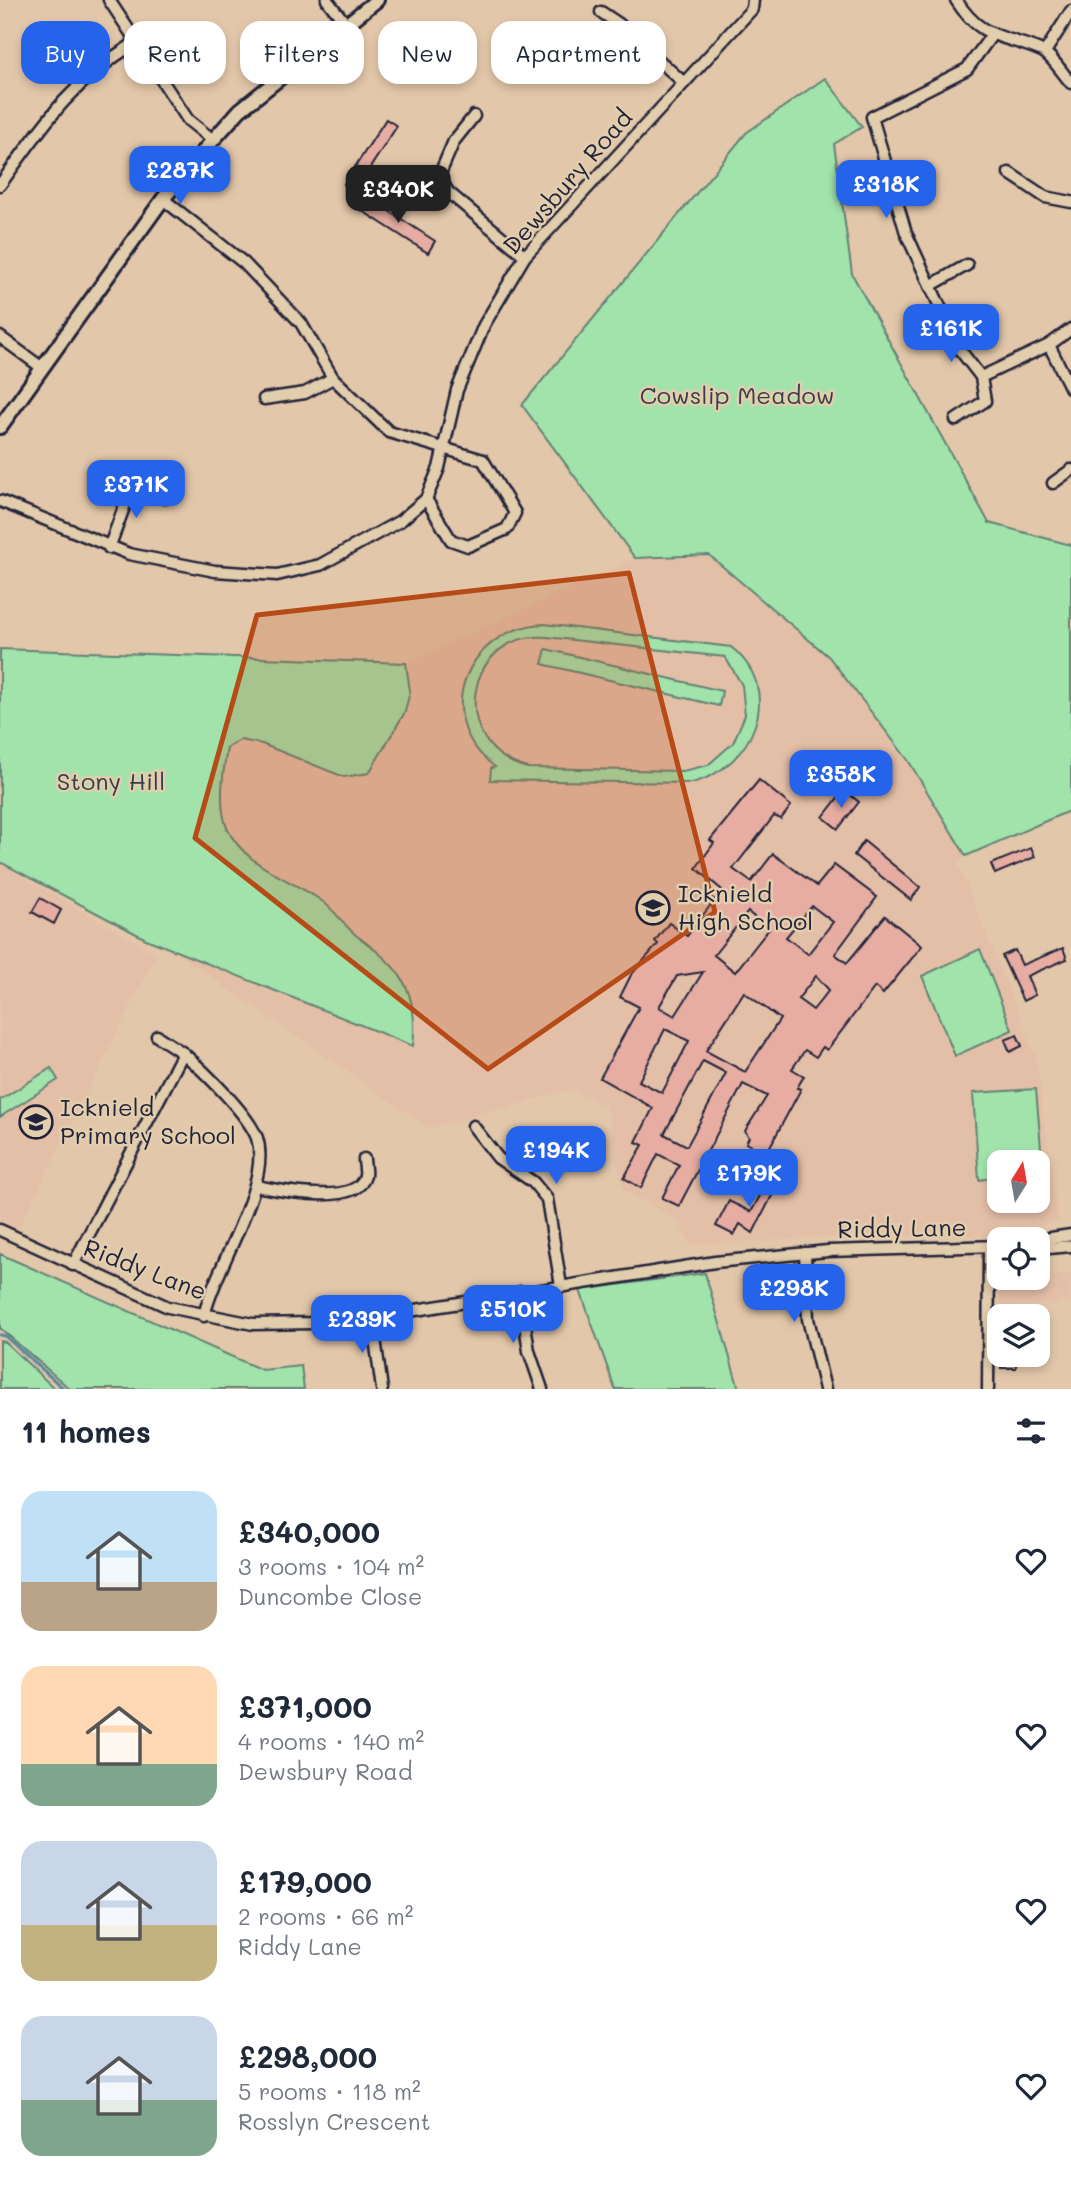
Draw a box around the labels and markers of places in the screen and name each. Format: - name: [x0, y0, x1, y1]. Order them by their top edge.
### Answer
- pin: £287K: [131, 146, 229, 206]
- pin: £318K: [837, 160, 935, 220]
- pin: £340K: [349, 166, 447, 225]
- pin: £161K: [902, 304, 1000, 364]
- pin: £371K: [87, 461, 185, 520]
- pin: £358K: [792, 750, 890, 810]
- place label: Icknield High School: [678, 877, 813, 936]
- school or university icon: Icknield High School: [634, 889, 672, 927]
- place label: Icknield Primary School: [60, 1091, 236, 1150]
- school or university icon: Icknield Primary School: [17, 1103, 55, 1141]
- pin: £194K: [507, 1126, 605, 1186]
- pin: £179K: [700, 1150, 798, 1209]
- pin: £298K: [745, 1264, 843, 1324]
- pin: £510K: [464, 1286, 562, 1345]
- pin: £239K: [313, 1296, 411, 1355]

